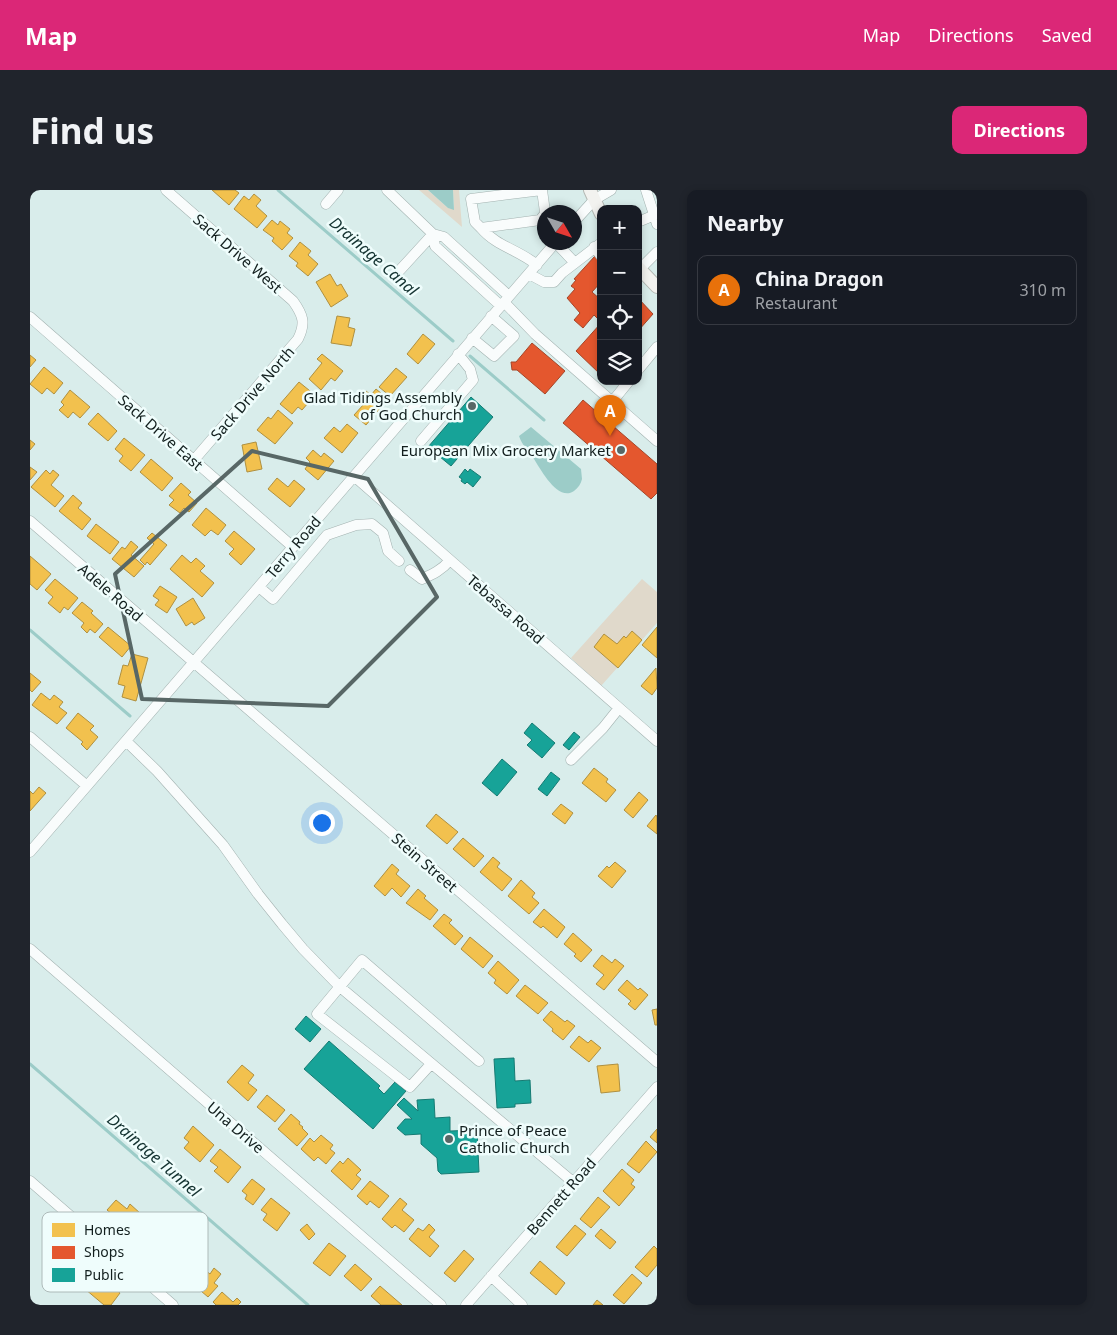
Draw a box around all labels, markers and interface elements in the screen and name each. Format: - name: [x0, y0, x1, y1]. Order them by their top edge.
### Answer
- text: Map: [25, 19, 77, 52]
- text: Map: [863, 23, 900, 47]
- text: Directions: [928, 23, 1014, 47]
- text: Saved: [1042, 23, 1092, 47]
- button: Directions: [952, 106, 1087, 154]
- text: Find us: [30, 107, 154, 154]
- north arrow: [537, 205, 582, 250]
- map controls: [597, 205, 642, 385]
- button: +: [597, 205, 642, 250]
- street label: Sack Drive West: [189, 209, 287, 297]
- text: Nearby: [707, 209, 783, 237]
- water label: Drainage Canal: [325, 211, 424, 301]
- button: −: [597, 250, 642, 295]
- text: China Dragon: [755, 266, 884, 292]
- text: A: [718, 279, 730, 301]
- text: 310 m: [1019, 279, 1066, 301]
- text: Restaurant: [755, 292, 837, 314]
- button: locate: [597, 295, 642, 340]
- button: layers: [597, 340, 642, 385]
- street label: Sack Drive North: [206, 342, 298, 444]
- place label: Glad Tidings Assembly of God Church: [304, 387, 462, 424]
- street label: Sack Drive East: [114, 390, 208, 475]
- pin: A: [594, 395, 626, 436]
- marker: Glad Tidings Assembly of God Church: [466, 400, 478, 412]
- place label: European Mix Grocery Market: [400, 440, 612, 460]
- marker: European Mix Grocery Market: [615, 444, 627, 456]
- street label: Terry Road: [261, 512, 325, 582]
- street label: Adele Road: [74, 558, 148, 626]
- street label: Tebassa Road: [463, 570, 549, 648]
- your location: [309, 810, 335, 836]
- street label: Stein Street: [388, 828, 463, 897]
- street label: Una Drive: [203, 1097, 269, 1157]
- water label: Drainage Tunnel: [103, 1108, 206, 1202]
- place label: Prince of Peace Catholic Church: [459, 1120, 570, 1157]
- marker: Prince of Peace Catholic Church: [443, 1133, 455, 1145]
- street label: Bennett Road: [522, 1153, 600, 1239]
- legend: [42, 1212, 208, 1292]
- text: Homes: [84, 1220, 131, 1239]
- text: Shops: [84, 1242, 124, 1261]
- text: Public: [84, 1265, 124, 1284]

